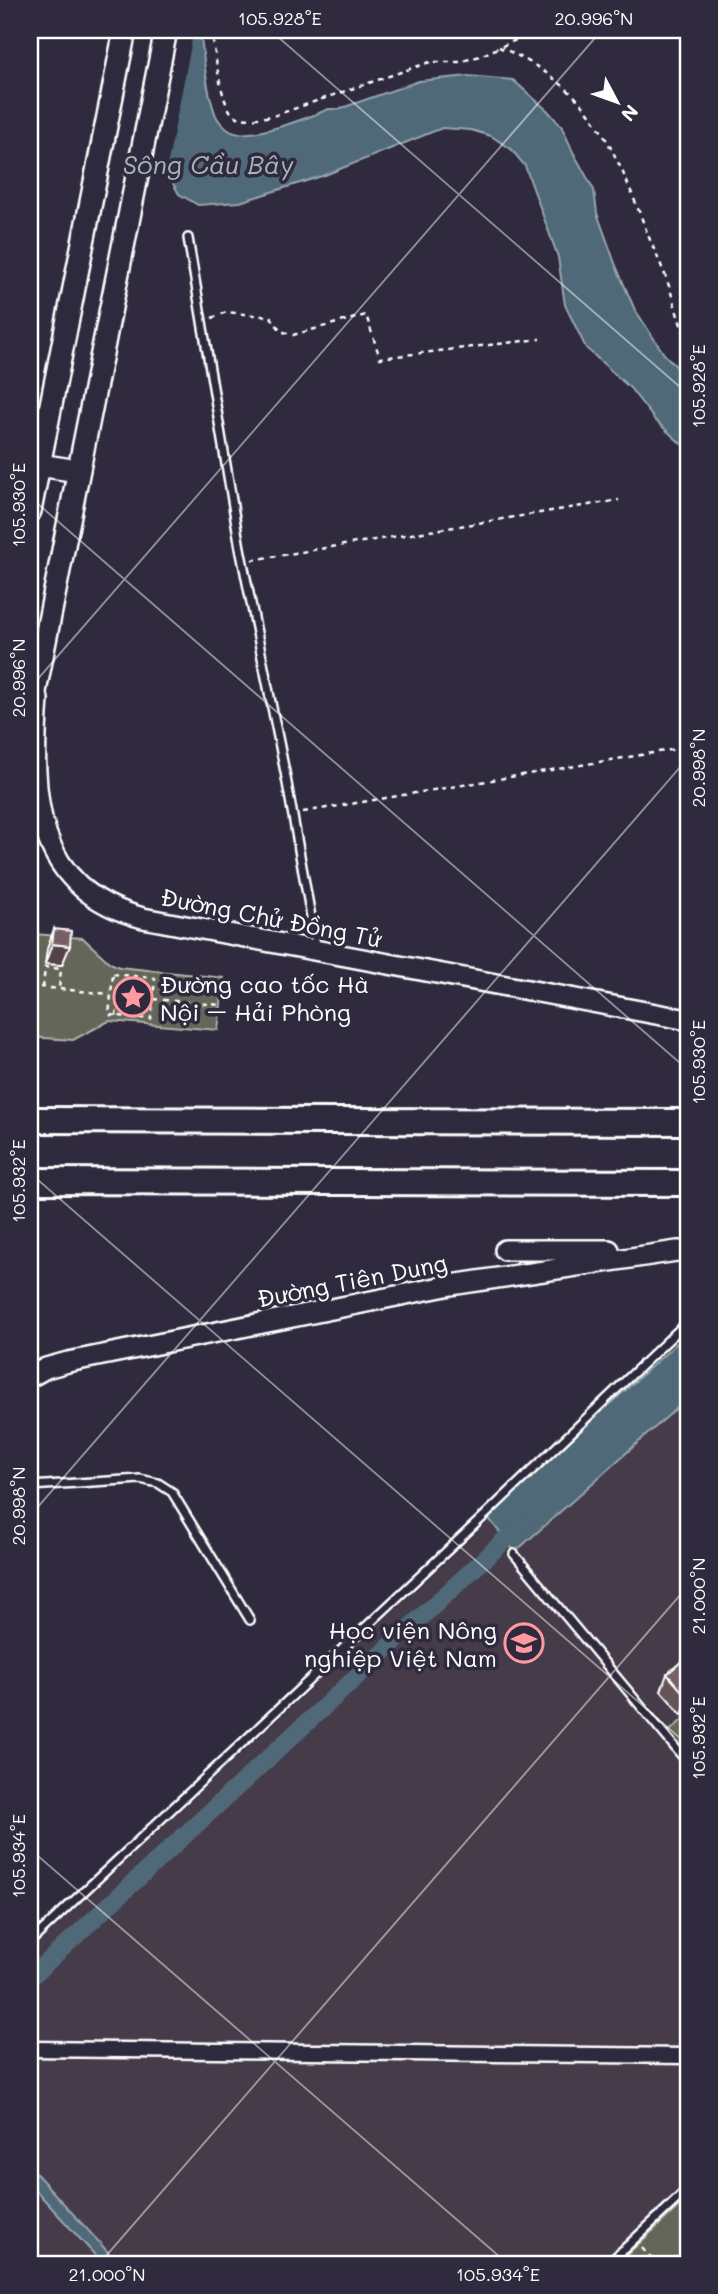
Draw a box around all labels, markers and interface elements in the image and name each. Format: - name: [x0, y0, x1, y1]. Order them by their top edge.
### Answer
- text: 105.928°E: [238, 6, 322, 30]
- text: 20.996°N: [555, 6, 633, 30]
- north arrow: [582, 66, 652, 136]
- text: N: [616, 100, 644, 127]
- water label: Sông Cầu Bây: [122, 147, 294, 181]
- text: 105.928°E: [686, 344, 710, 428]
- text: 105.930°E: [6, 463, 30, 547]
- text: 20.996°N: [6, 639, 30, 717]
- text: 20.998°N: [686, 729, 710, 807]
- street label: Đường Chử Đồng Tử: [158, 880, 385, 954]
- place label: Đường cao tốc Hà Nội – Hải Phòng: [160, 968, 369, 1027]
- place icon: Đường cao tốc Hà Nội – Hải Phòng: [112, 976, 154, 1018]
- text: 105.930°E: [686, 1020, 710, 1104]
- text: 105.932°E: [6, 1139, 30, 1223]
- street label: Đường Tiên Dung: [254, 1246, 450, 1314]
- text: 20.998°N: [6, 1467, 30, 1545]
- text: 21.000°N: [686, 1558, 710, 1634]
- place label: Học viện Nông nghiệp Việt Nam: [304, 1614, 497, 1673]
- school or university icon: Học viện Nông nghiệp Việt Nam: [503, 1622, 545, 1664]
- text: 105.932°E: [686, 1696, 710, 1780]
- text: 105.934°E: [6, 1814, 30, 1898]
- text: 21.000°N: [69, 2262, 145, 2286]
- text: 105.934°E: [456, 2262, 540, 2286]

